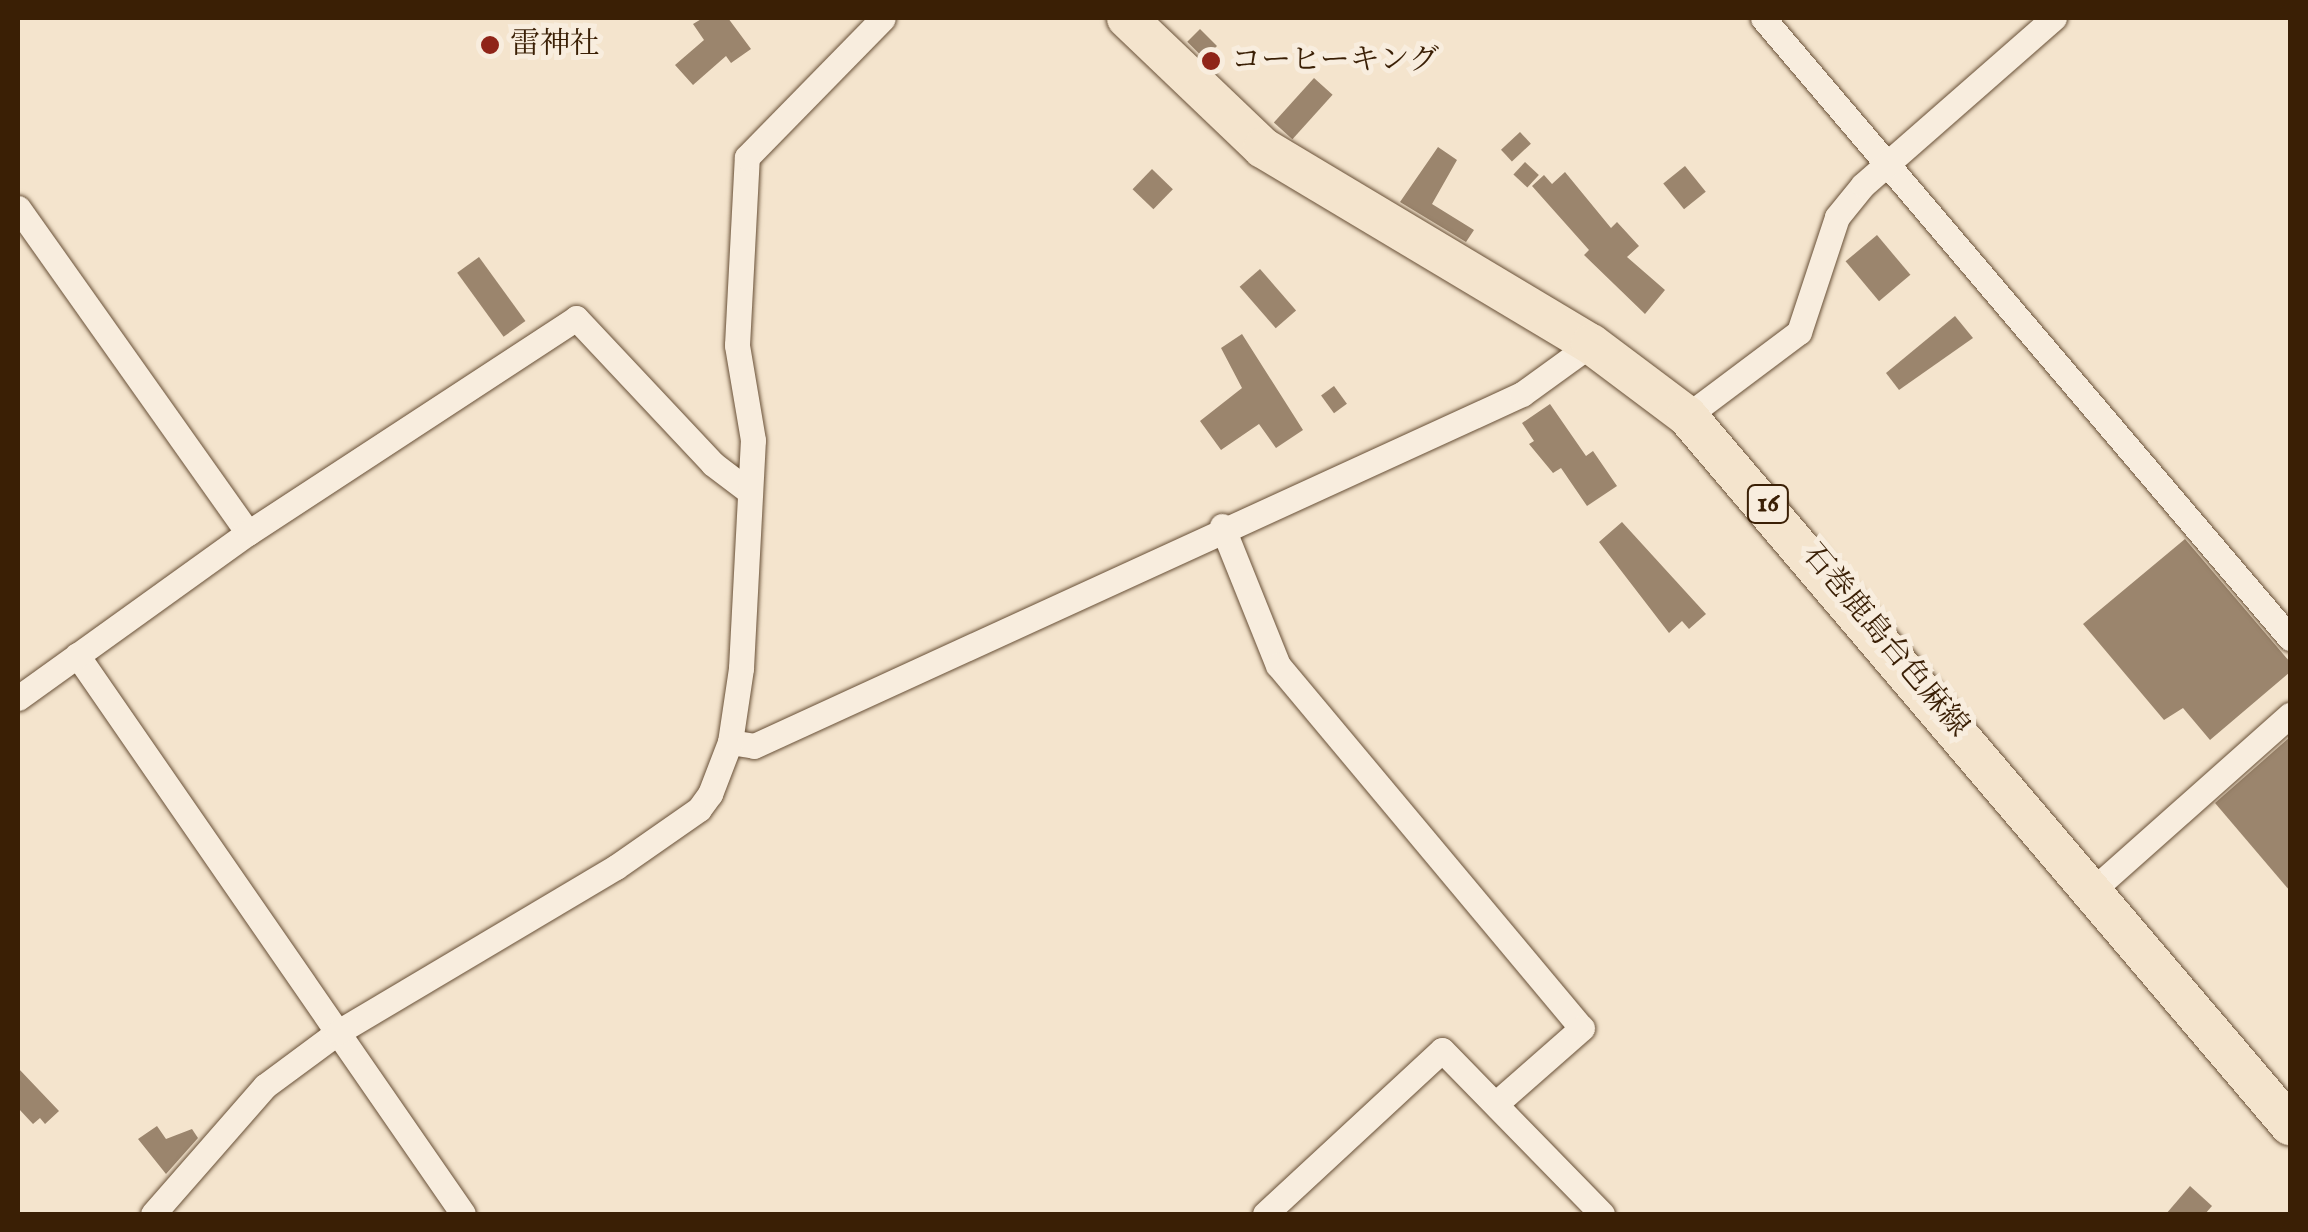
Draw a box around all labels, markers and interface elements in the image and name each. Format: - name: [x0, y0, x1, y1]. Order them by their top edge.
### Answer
- place label: 雷神社: [510, 27, 600, 63]
- marker: 雷神社: [479, 34, 501, 56]
- place label: コーヒーキング: [1231, 43, 1440, 79]
- marker: コーヒーキング: [1200, 50, 1222, 72]
- road number: 16: [1746, 481, 1790, 527]
- street label: 石巻鹿島台色麻線: [1794, 538, 1976, 744]

